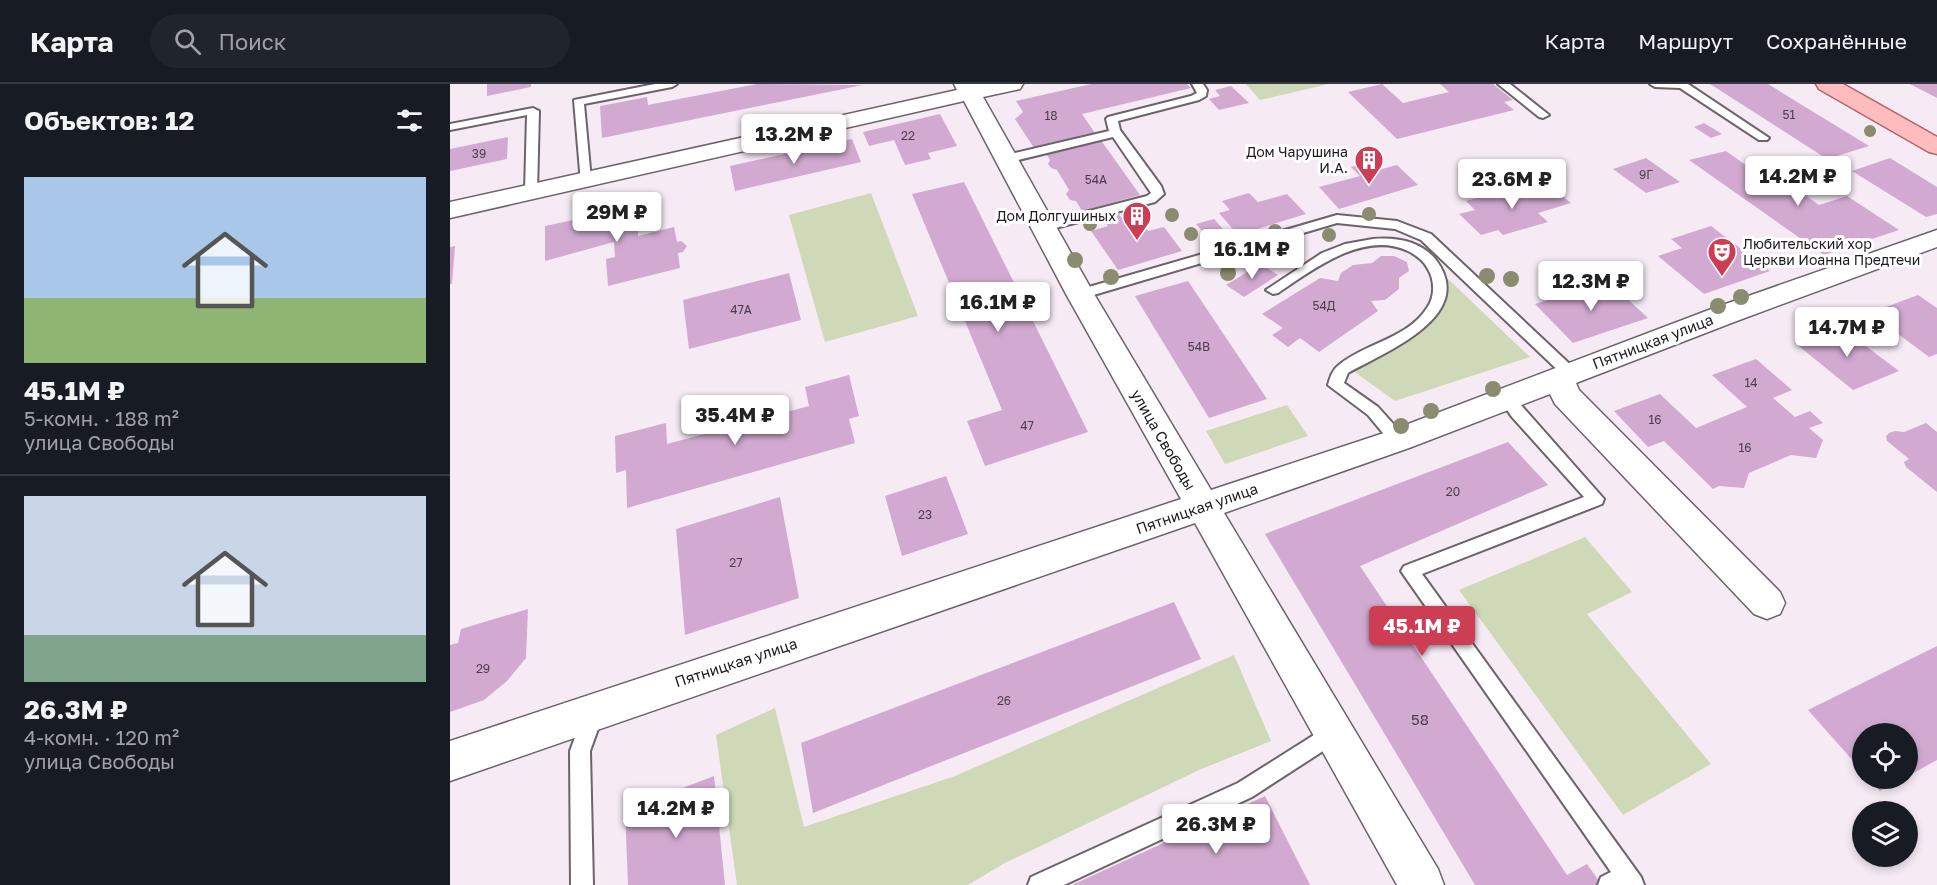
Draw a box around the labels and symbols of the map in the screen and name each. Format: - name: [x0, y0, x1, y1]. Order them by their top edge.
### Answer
- house number: 51: [1783, 107, 1796, 122]
- house number: 18: [1044, 108, 1058, 123]
- pin: 13.2M ₽: [739, 114, 849, 165]
- house number: 22: [901, 128, 915, 143]
- place label: Дом Чарушина И.А.: [1246, 143, 1348, 176]
- building icon: Дом Чарушина И.А.: [1353, 144, 1385, 186]
- house number: 39: [472, 146, 486, 161]
- pin: 14.2M ₽: [1743, 156, 1853, 207]
- pin: 23.6M ₽: [1457, 159, 1567, 210]
- house number: 9Г: [1639, 167, 1653, 182]
- house number: 54А: [1085, 172, 1107, 187]
- pin: 29M ₽: [575, 192, 659, 243]
- building icon: Дом Долгушиных: [1121, 200, 1153, 242]
- place label: Дом Долгушиных: [997, 207, 1116, 224]
- pin: 16.1M ₽: [1197, 229, 1307, 280]
- place label: Любительский хор Церкви Иоанна Предтечи: [1743, 235, 1920, 268]
- theatre icon: Любительский хор Церкви Иоанна Предтечи: [1706, 236, 1738, 278]
- pin: 12.3M ₽: [1536, 261, 1646, 312]
- pin: 16.1M ₽: [943, 282, 1053, 333]
- house number: 54Д: [1312, 298, 1336, 313]
- house number: 47А: [730, 302, 752, 317]
- pin: 14.7M ₽: [1792, 307, 1902, 358]
- street label: Пятницкая улица: [1590, 310, 1716, 372]
- house number: 54В: [1188, 339, 1210, 354]
- house number: 14: [1744, 375, 1758, 390]
- street label: улица Свободы: [1128, 386, 1200, 493]
- pin: 35.4M ₽: [680, 395, 790, 446]
- house number: 16: [1648, 412, 1662, 427]
- house number: 47: [1020, 418, 1034, 433]
- house number: 16: [1738, 440, 1752, 455]
- street label: Пятницкая улица: [1133, 479, 1260, 537]
- house number: 20: [1446, 484, 1460, 499]
- house number: 23: [918, 507, 932, 522]
- house number: 27: [729, 555, 743, 570]
- pin: 45.1M ₽: [1367, 606, 1477, 657]
- street label: Пятницкая улица: [672, 634, 799, 690]
- house number: 29: [476, 661, 490, 676]
- house number: 26: [997, 693, 1011, 708]
- house number: 58: [1411, 710, 1429, 728]
- pin: 14.2M ₽: [621, 788, 731, 839]
- pin: 26.3M ₽: [1161, 804, 1271, 855]

